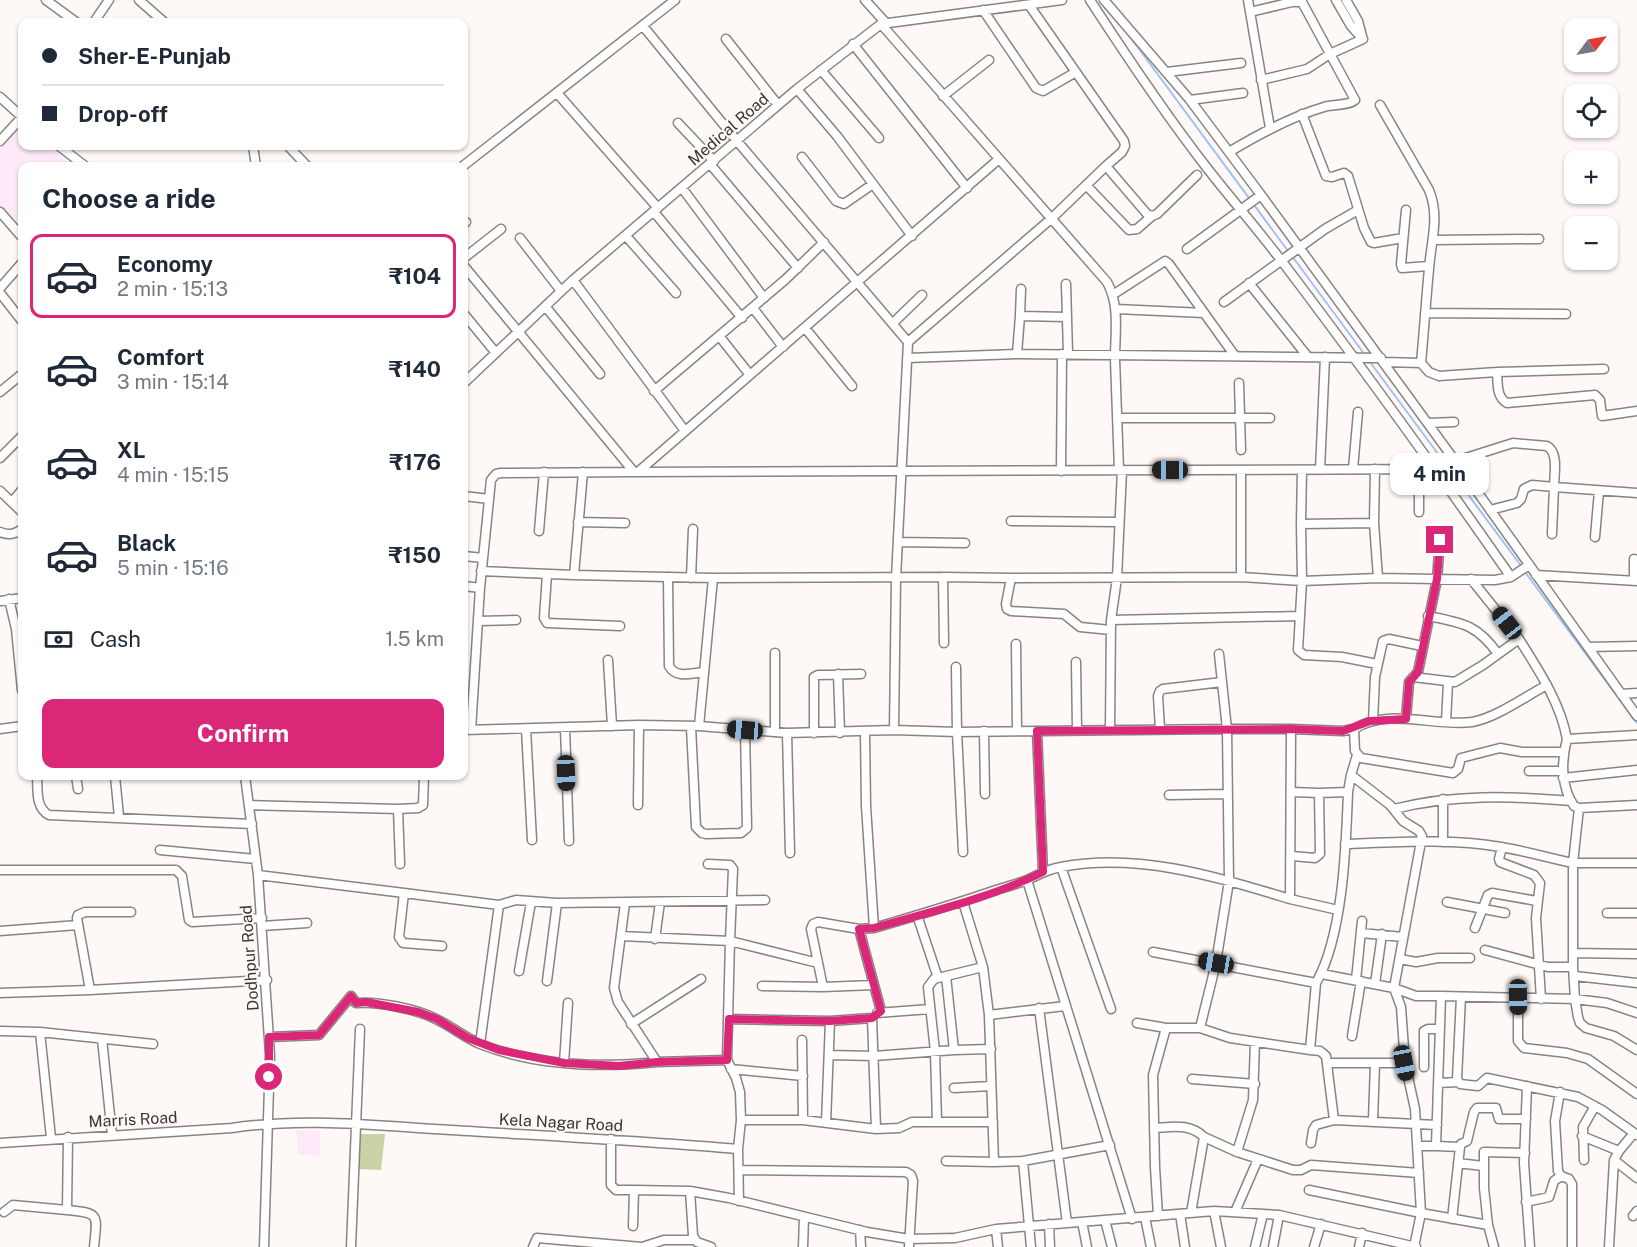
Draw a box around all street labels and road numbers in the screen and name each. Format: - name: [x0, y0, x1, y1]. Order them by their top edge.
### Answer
- street label: Medical Road: [684, 89, 773, 170]
- street label: Dodhpur Road: [236, 904, 263, 1011]
- street label: Marris Road: [88, 1108, 178, 1131]
- street label: Kela Nagar Road: [498, 1110, 624, 1135]

